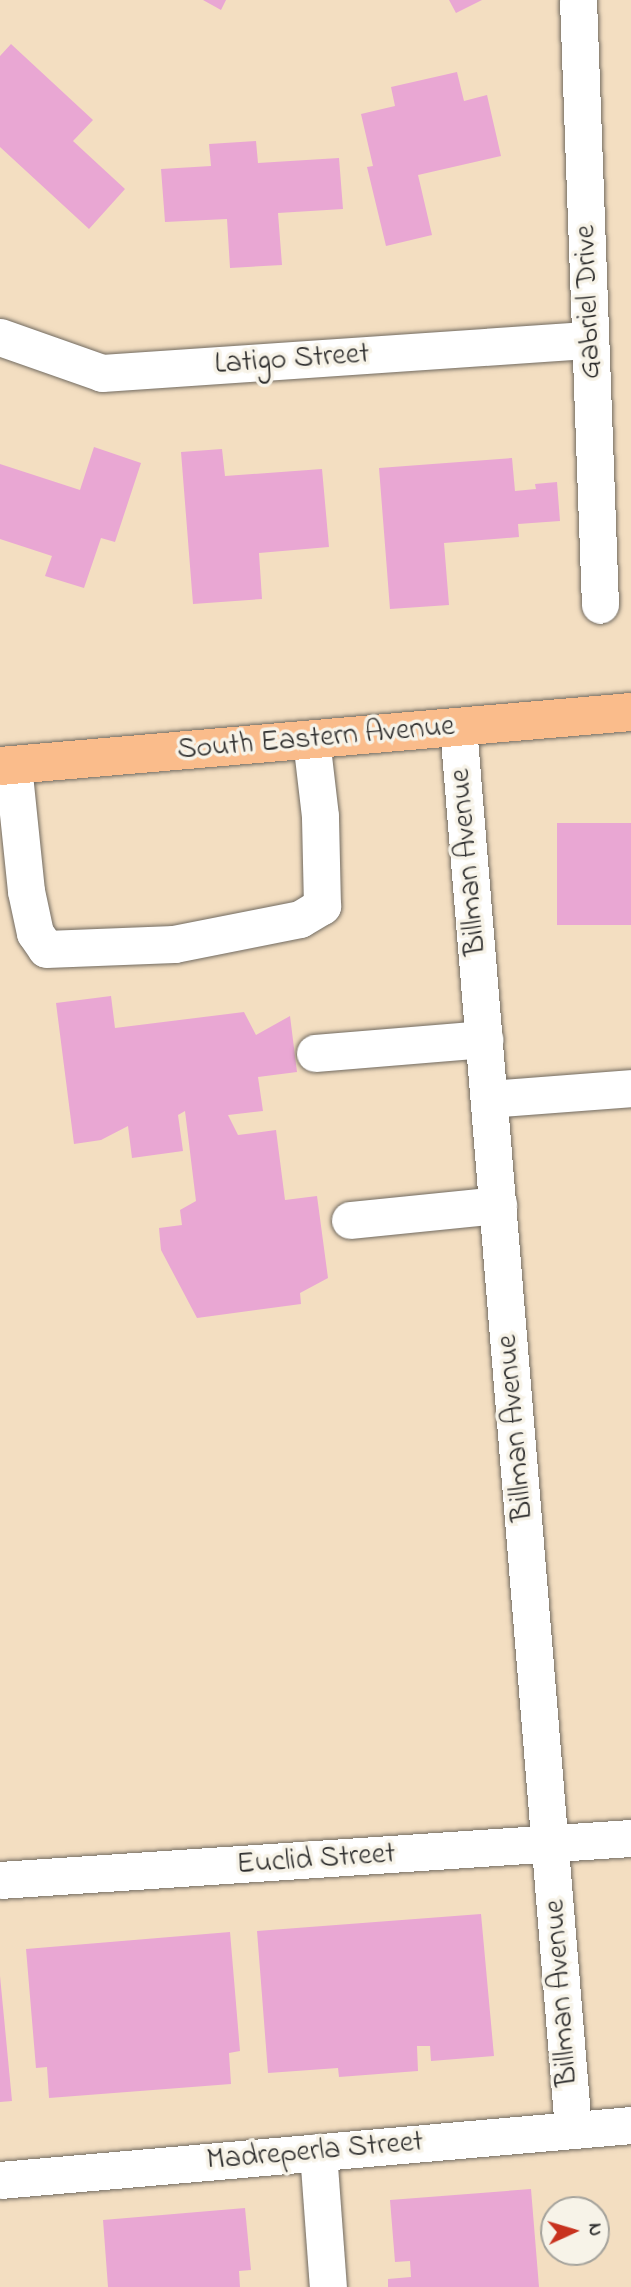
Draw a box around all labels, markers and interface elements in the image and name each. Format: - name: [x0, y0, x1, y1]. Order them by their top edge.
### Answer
- street label: Gabriel Drive: [568, 224, 610, 380]
- street label: Latigo Street: [213, 337, 371, 383]
- street label: South Eastern Avenue: [176, 709, 456, 769]
- street label: Billman Avenue: [443, 767, 495, 957]
- street label: Billman Avenue: [490, 1333, 542, 1523]
- street label: Euclid Street: [235, 1836, 397, 1884]
- street label: Billman Avenue: [538, 1898, 586, 2088]
- street label: Madreperla Street: [205, 2125, 425, 2179]
- north arrow: [540, 2196, 610, 2266]
- text: N: [581, 2222, 608, 2237]

